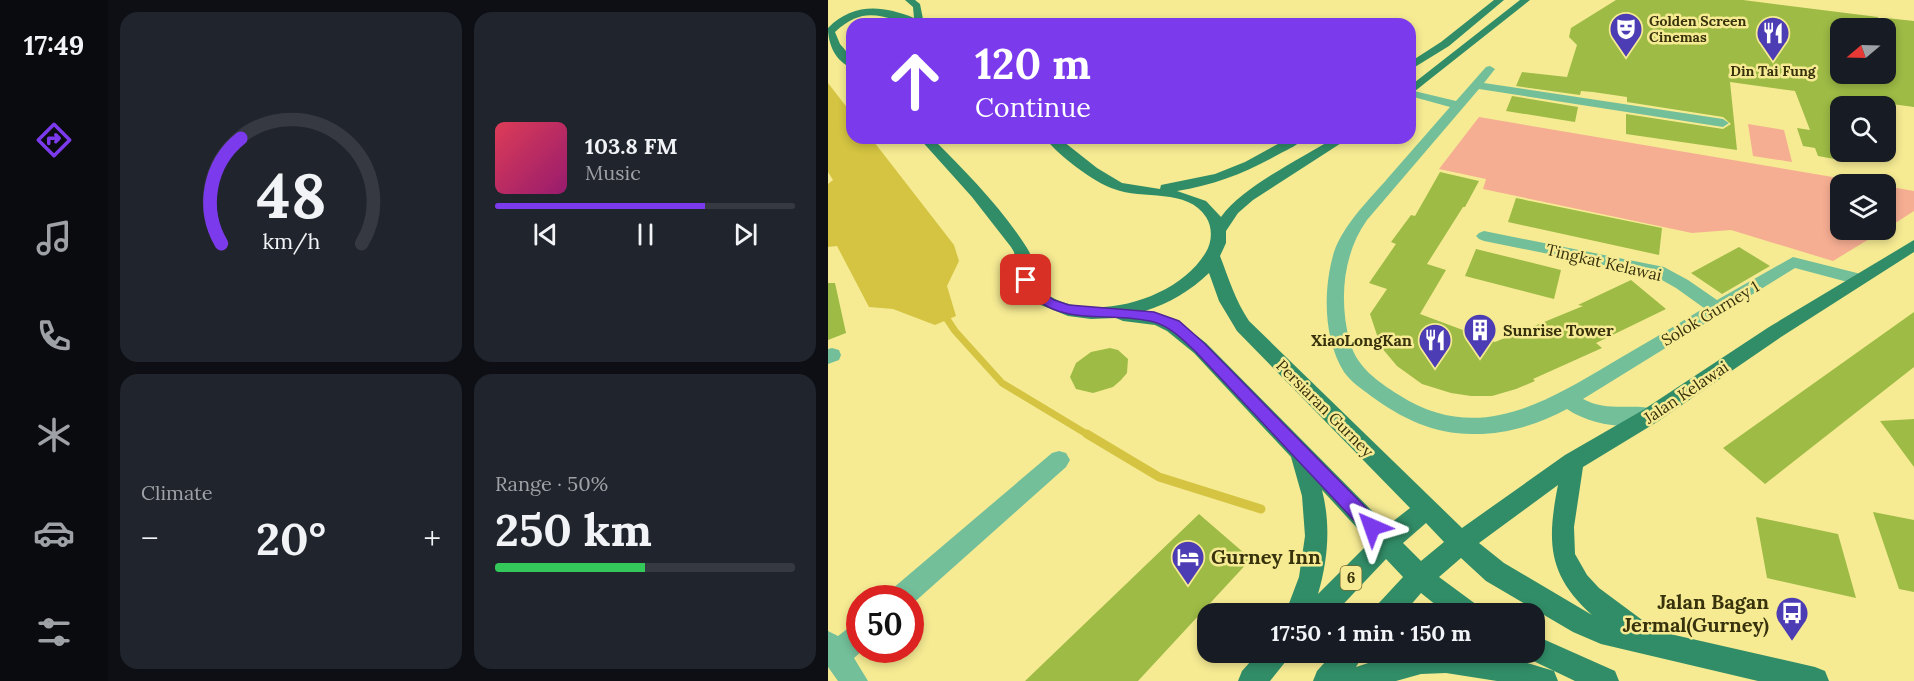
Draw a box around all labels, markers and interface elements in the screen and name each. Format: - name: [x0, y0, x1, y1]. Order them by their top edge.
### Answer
- theatre icon: Golden Screen Cinemas: [1608, 11, 1644, 58]
- place label: Golden Screen Cinemas: [1649, 12, 1747, 46]
- restaurant icon: Din Tai Fung: [1755, 15, 1791, 62]
- north arrow: [1830, 18, 1896, 84]
- map controls: [1830, 18, 1896, 240]
- text: 17:49: [24, 28, 84, 62]
- text: 120 m: [975, 37, 1091, 91]
- icon: ahead: [876, 42, 954, 120]
- place label: Din Tai Fung: [1730, 62, 1817, 80]
- text: Continue: [975, 90, 1091, 124]
- button: search: [1830, 96, 1896, 162]
- icon: directions: [33, 119, 75, 161]
- text: 103.8 FM: [585, 132, 678, 160]
- text: 48: [256, 155, 326, 235]
- text: Music: [585, 160, 641, 185]
- button: layers: [1830, 174, 1896, 240]
- icon: music: [33, 217, 75, 259]
- icon: previous: [529, 218, 562, 251]
- icon: pause: [629, 218, 662, 251]
- icon: next: [729, 218, 762, 251]
- text: km/h: [262, 227, 320, 255]
- street label: Tingkat Kelawai: [1544, 239, 1664, 285]
- pin: [1000, 254, 1051, 305]
- icon: arrive: [1009, 263, 1042, 296]
- street label: Solok Gurney 1: [1658, 276, 1763, 350]
- building icon: Sunrise Tower: [1462, 312, 1498, 359]
- icon: phone: [33, 315, 75, 357]
- place label: Sunrise Tower: [1503, 320, 1614, 340]
- restaurant icon: XiaoLongKan: [1417, 322, 1453, 369]
- place label: XiaoLongKan: [1311, 330, 1412, 350]
- street label: Persiaran Gurney: [1272, 355, 1378, 461]
- street label: Jalan Kelawai: [1639, 356, 1732, 428]
- icon: climate: [33, 414, 75, 456]
- text: Range · 50%: [495, 471, 608, 496]
- text: Climate: [141, 480, 213, 505]
- position arrow: [1340, 495, 1404, 559]
- text: 250 km: [495, 501, 652, 558]
- text: 20°: [256, 510, 326, 567]
- icon: car: [33, 512, 75, 554]
- text: −: [141, 517, 159, 559]
- text: +: [423, 517, 441, 559]
- hotel icon: Gurney Inn: [1170, 539, 1206, 586]
- place label: Gurney Inn: [1211, 544, 1321, 569]
- road number: 6: [1340, 566, 1362, 590]
- speed limit sign: 50: [846, 585, 924, 663]
- place label: Jalan Bagan Jermal(Gurney): [1623, 589, 1769, 638]
- bus stop icon: Jalan Bagan Jermal(Gurney): [1774, 595, 1810, 642]
- icon: filters: [33, 611, 75, 653]
- text: 17:50 · 1 min · 150 m: [1271, 619, 1471, 647]

